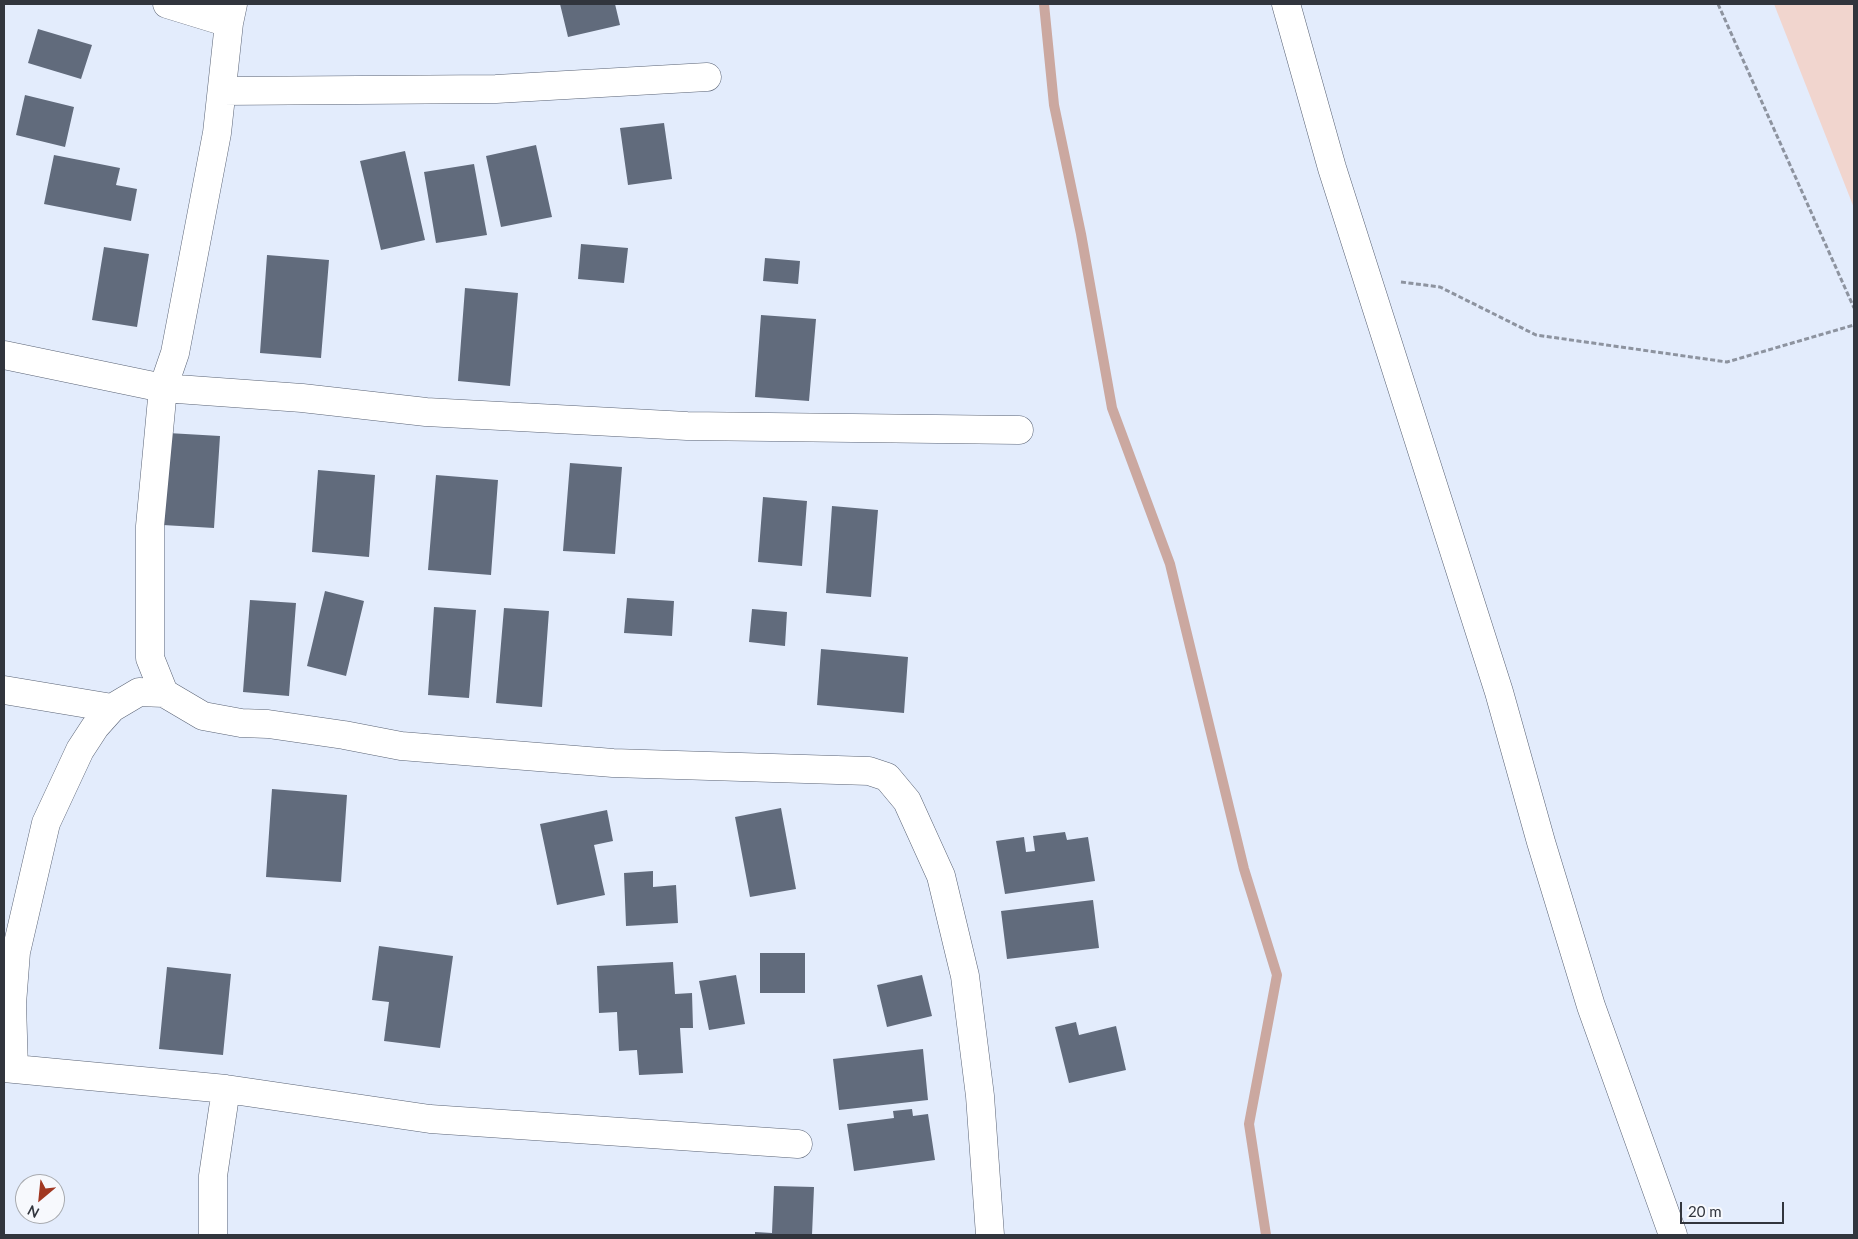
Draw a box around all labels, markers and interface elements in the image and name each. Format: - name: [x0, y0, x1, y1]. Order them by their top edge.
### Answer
- north arrow: [15, 1174, 65, 1224]
- scale bar: [1683, 1192, 1787, 1224]
- text: N: [24, 1202, 42, 1222]
- text: 20 m: [1688, 1202, 1722, 1220]

